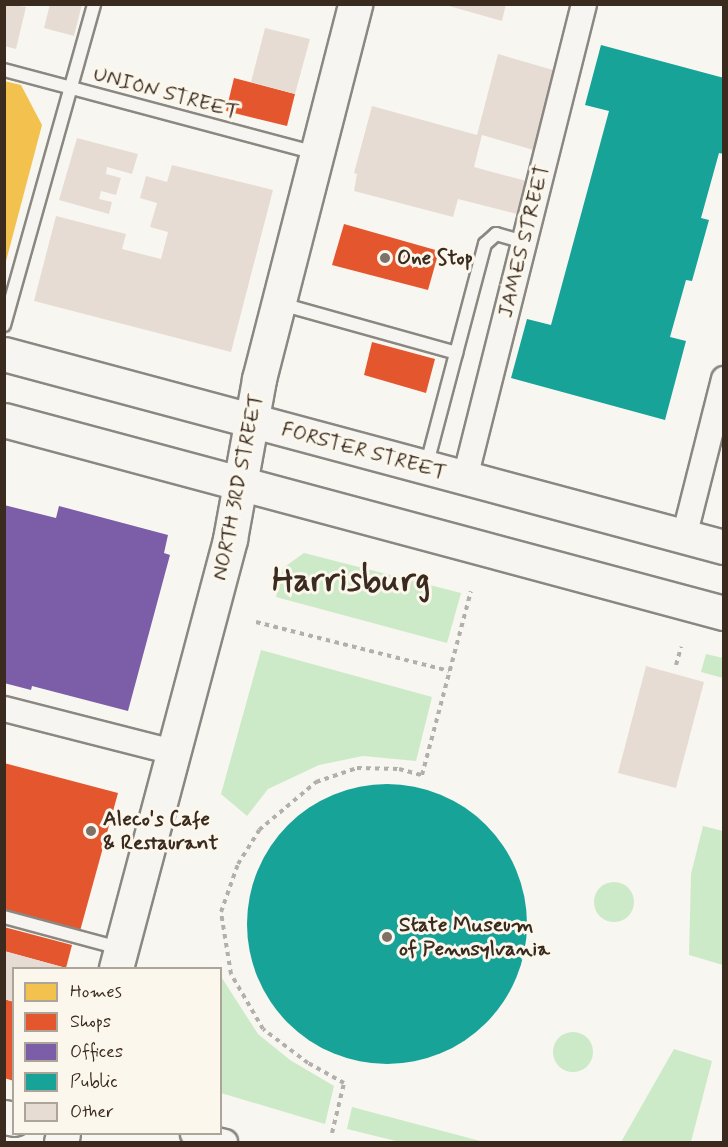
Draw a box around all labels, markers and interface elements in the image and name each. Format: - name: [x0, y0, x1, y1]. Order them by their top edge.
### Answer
- street label: UNION STREET: [89, 61, 243, 125]
- street label: JAMES STREET: [493, 162, 555, 320]
- place label: One Stop: [397, 245, 473, 271]
- marker: One Stop: [378, 251, 392, 265]
- street label: NORTH 3RD STREET: [207, 390, 269, 584]
- street label: FORSTER STREET: [278, 417, 450, 485]
- district label: Harrisburg: [272, 562, 430, 602]
- place label: Aleco's Cafe & Restaurant: [103, 806, 218, 856]
- marker: Aleco's Cafe & Restaurant: [84, 824, 98, 838]
- place label: State Museum of Pennsylvania: [399, 912, 545, 962]
- marker: State Museum of Pennsylvania: [380, 930, 394, 944]
- legend: [12, 967, 222, 1135]
- text: Homes: [70, 980, 122, 1004]
- text: Shops: [70, 1010, 111, 1034]
- text: Offices: [70, 1040, 123, 1064]
- text: Public: [70, 1070, 118, 1094]
- text: Other: [70, 1100, 114, 1124]

